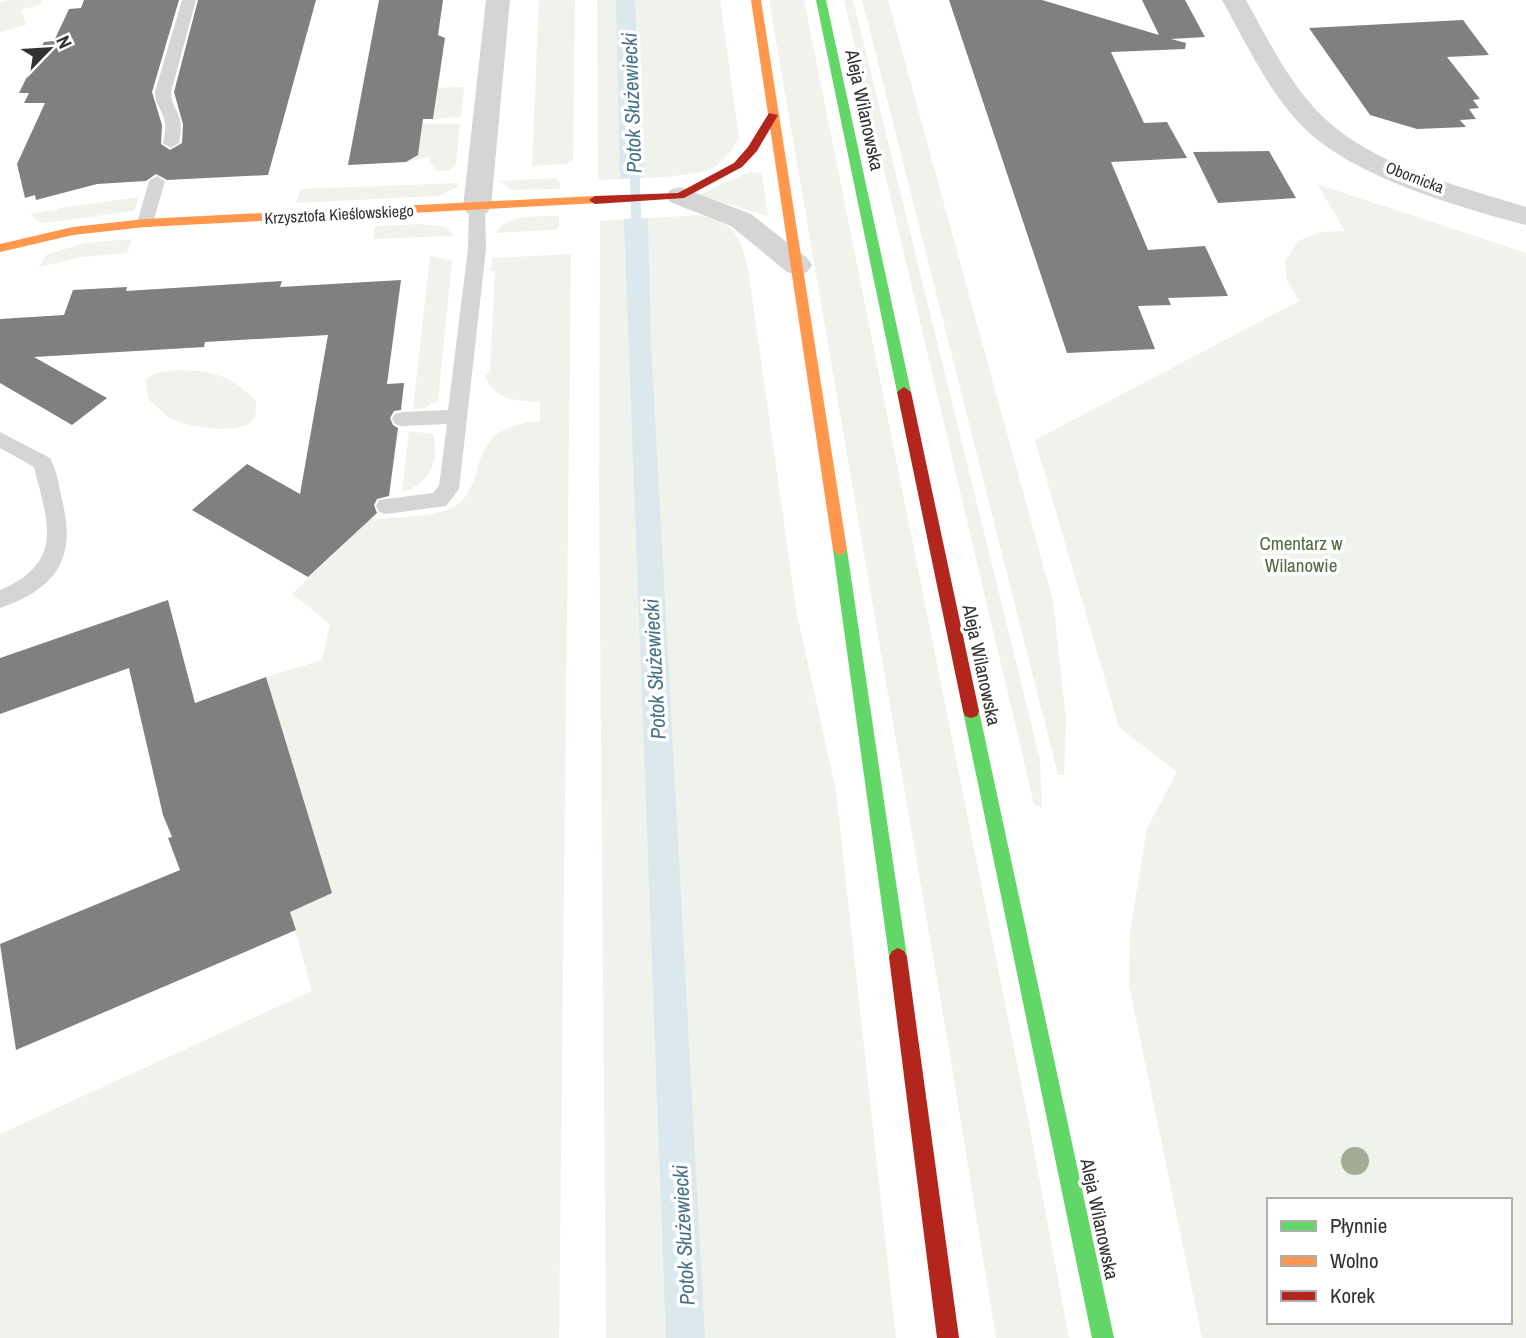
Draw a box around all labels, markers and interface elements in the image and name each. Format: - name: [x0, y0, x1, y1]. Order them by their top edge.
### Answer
- north arrow: [14, 14, 84, 84]
- text: N: [50, 31, 79, 52]
- water label: Potok Służewiecki: [615, 32, 648, 174]
- street label: Aleja Wilanowska: [839, 46, 891, 173]
- street label: Obornicka: [1383, 156, 1448, 198]
- street label: Krzysztofa Kieślowskiego: [264, 199, 414, 229]
- park label: Cmentarz w Wilanowie: [1259, 530, 1343, 578]
- water label: Potok Służewiecki: [636, 598, 673, 740]
- street label: Aleja Wilanowska: [956, 601, 1008, 728]
- street label: Aleja Wilanowska: [1074, 1155, 1126, 1282]
- water label: Potok Służewiecki: [665, 1164, 702, 1306]
- legend: [1267, 1198, 1512, 1324]
- text: Płynnie: [1330, 1211, 1387, 1240]
- text: Wolno: [1330, 1246, 1379, 1275]
- text: Korek: [1330, 1281, 1375, 1310]

